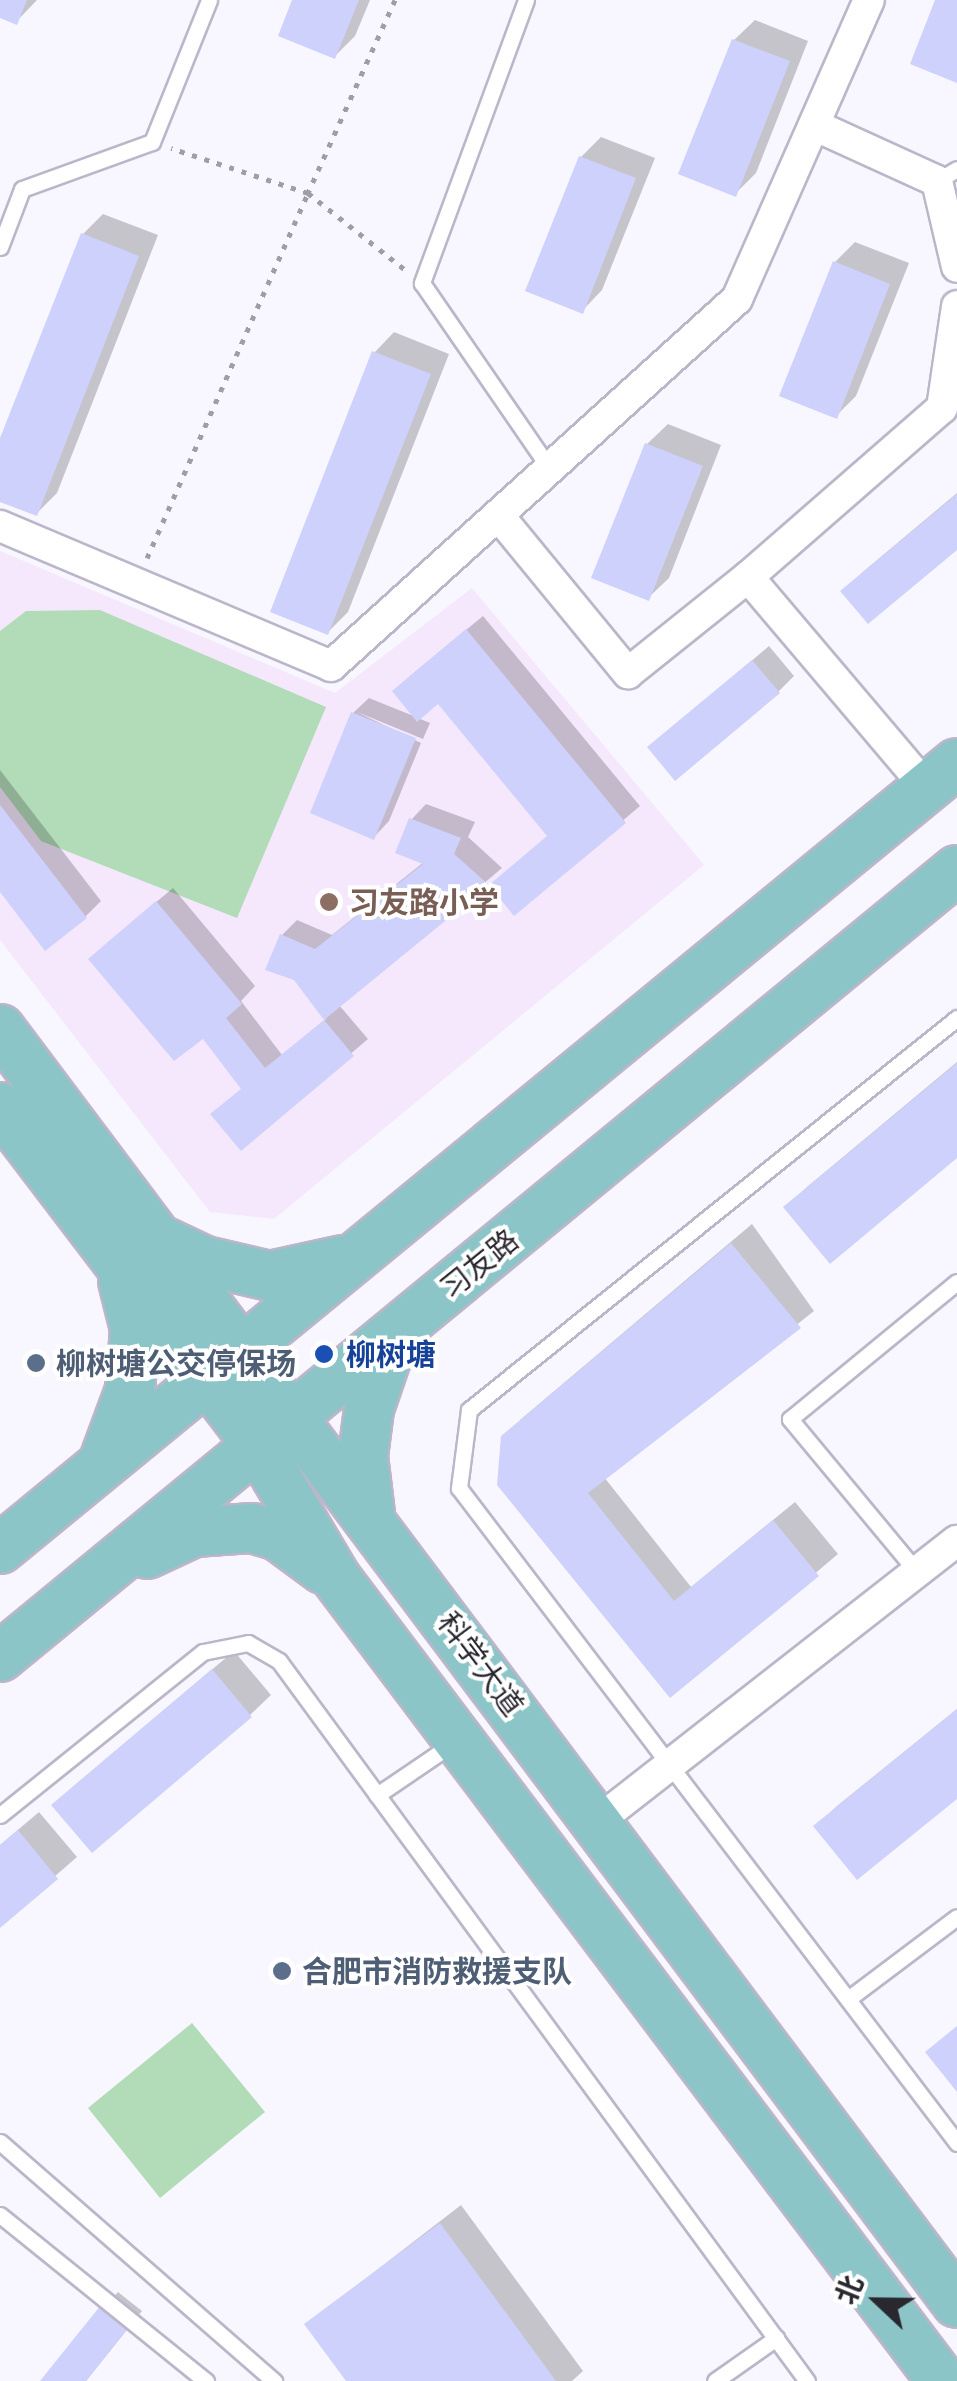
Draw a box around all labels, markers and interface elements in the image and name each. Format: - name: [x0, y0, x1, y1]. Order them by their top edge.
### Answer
- place label: 习友路小学: [349, 884, 499, 920]
- marker: 习友路小学: [318, 891, 340, 913]
- street label: 习友路: [433, 1222, 525, 1306]
- place label: 柳树塘: [346, 1336, 436, 1372]
- marker: 柳树塘: [311, 1341, 337, 1367]
- place label: 柳树塘公交停保场: [56, 1345, 296, 1381]
- marker: 柳树塘公交停保场: [25, 1352, 47, 1374]
- street label: 科学大道: [431, 1605, 531, 1723]
- place label: 合肥市消防救援支队: [302, 1953, 572, 1989]
- marker: 合肥市消防救援支队: [271, 1960, 293, 1982]
- north arrow: [827, 2251, 927, 2351]
- text: 北: [828, 2270, 870, 2309]

